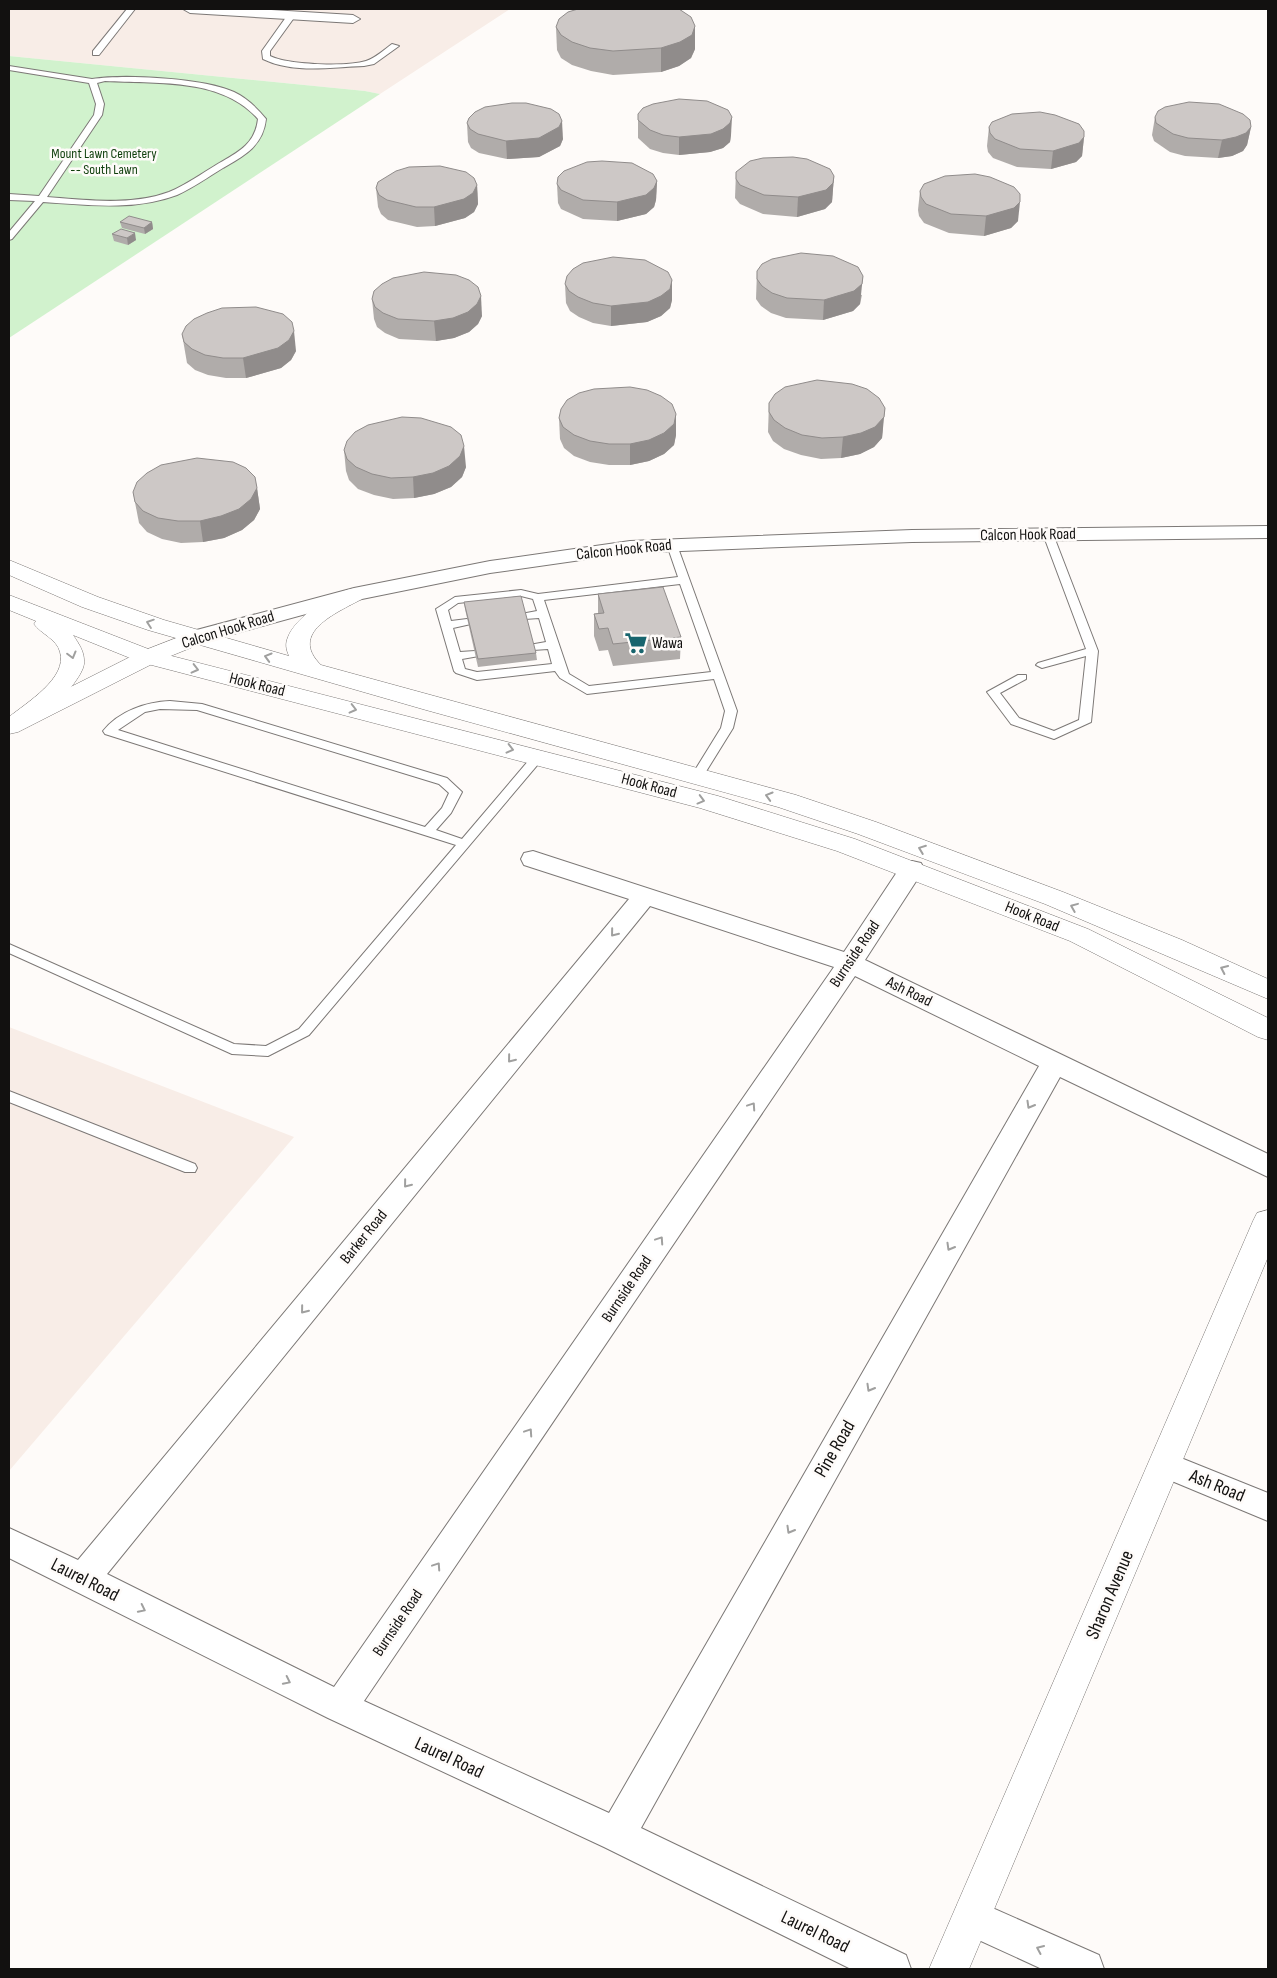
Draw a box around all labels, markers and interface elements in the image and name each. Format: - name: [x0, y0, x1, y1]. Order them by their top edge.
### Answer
- park label: Mount Lawn Cemetery -- South Lawn: [51, 145, 157, 178]
- street label: Calcon Hook Road: [980, 525, 1076, 545]
- street label: Calcon Hook Road: [575, 536, 673, 564]
- street label: Calcon Hook Road: [179, 607, 277, 653]
- one-way arrow: [147, 619, 155, 629]
- supermarket icon: Wawa: [623, 630, 649, 656]
- place label: Wawa: [652, 634, 683, 653]
- one-way arrow: [66, 650, 76, 658]
- one-way arrow: [264, 653, 272, 663]
- one-way arrow: [191, 664, 199, 674]
- street label: Hook Road: [227, 669, 287, 701]
- one-way arrow: [348, 703, 357, 714]
- one-way arrow: [506, 743, 515, 754]
- street label: Hook Road: [619, 769, 679, 803]
- one-way arrow: [765, 791, 773, 801]
- one-way arrow: [697, 794, 705, 804]
- one-way arrow: [918, 845, 927, 855]
- street label: Hook Road: [1002, 898, 1062, 936]
- one-way arrow: [1070, 902, 1079, 913]
- street label: Burnside Road: [826, 917, 884, 991]
- one-way arrow: [610, 928, 619, 937]
- one-way arrow: [1220, 965, 1229, 976]
- street label: Ash Road: [882, 972, 935, 1011]
- one-way arrow: [508, 1053, 516, 1062]
- one-way arrow: [1027, 1100, 1037, 1109]
- one-way arrow: [746, 1102, 755, 1112]
- one-way arrow: [404, 1179, 413, 1188]
- street label: Barker Road: [336, 1206, 392, 1268]
- one-way arrow: [654, 1236, 663, 1246]
- one-way arrow: [946, 1241, 956, 1250]
- street label: Burnside Road: [598, 1252, 656, 1326]
- one-way arrow: [302, 1304, 310, 1313]
- one-way arrow: [866, 1383, 876, 1392]
- street label: Pine Road: [810, 1416, 860, 1482]
- one-way arrow: [523, 1428, 532, 1438]
- street label: Ash Road: [1185, 1464, 1248, 1507]
- one-way arrow: [786, 1524, 796, 1533]
- street label: Sharon Avenue: [1081, 1547, 1139, 1643]
- street label: Laurel Road: [47, 1553, 123, 1607]
- one-way arrow: [431, 1562, 440, 1572]
- street label: Burnside Road: [369, 1586, 427, 1660]
- one-way arrow: [137, 1603, 146, 1613]
- one-way arrow: [282, 1675, 291, 1685]
- street label: Laurel Road: [411, 1732, 487, 1784]
- street label: Laurel Road: [777, 1906, 853, 1958]
- one-way arrow: [1036, 1945, 1045, 1956]

